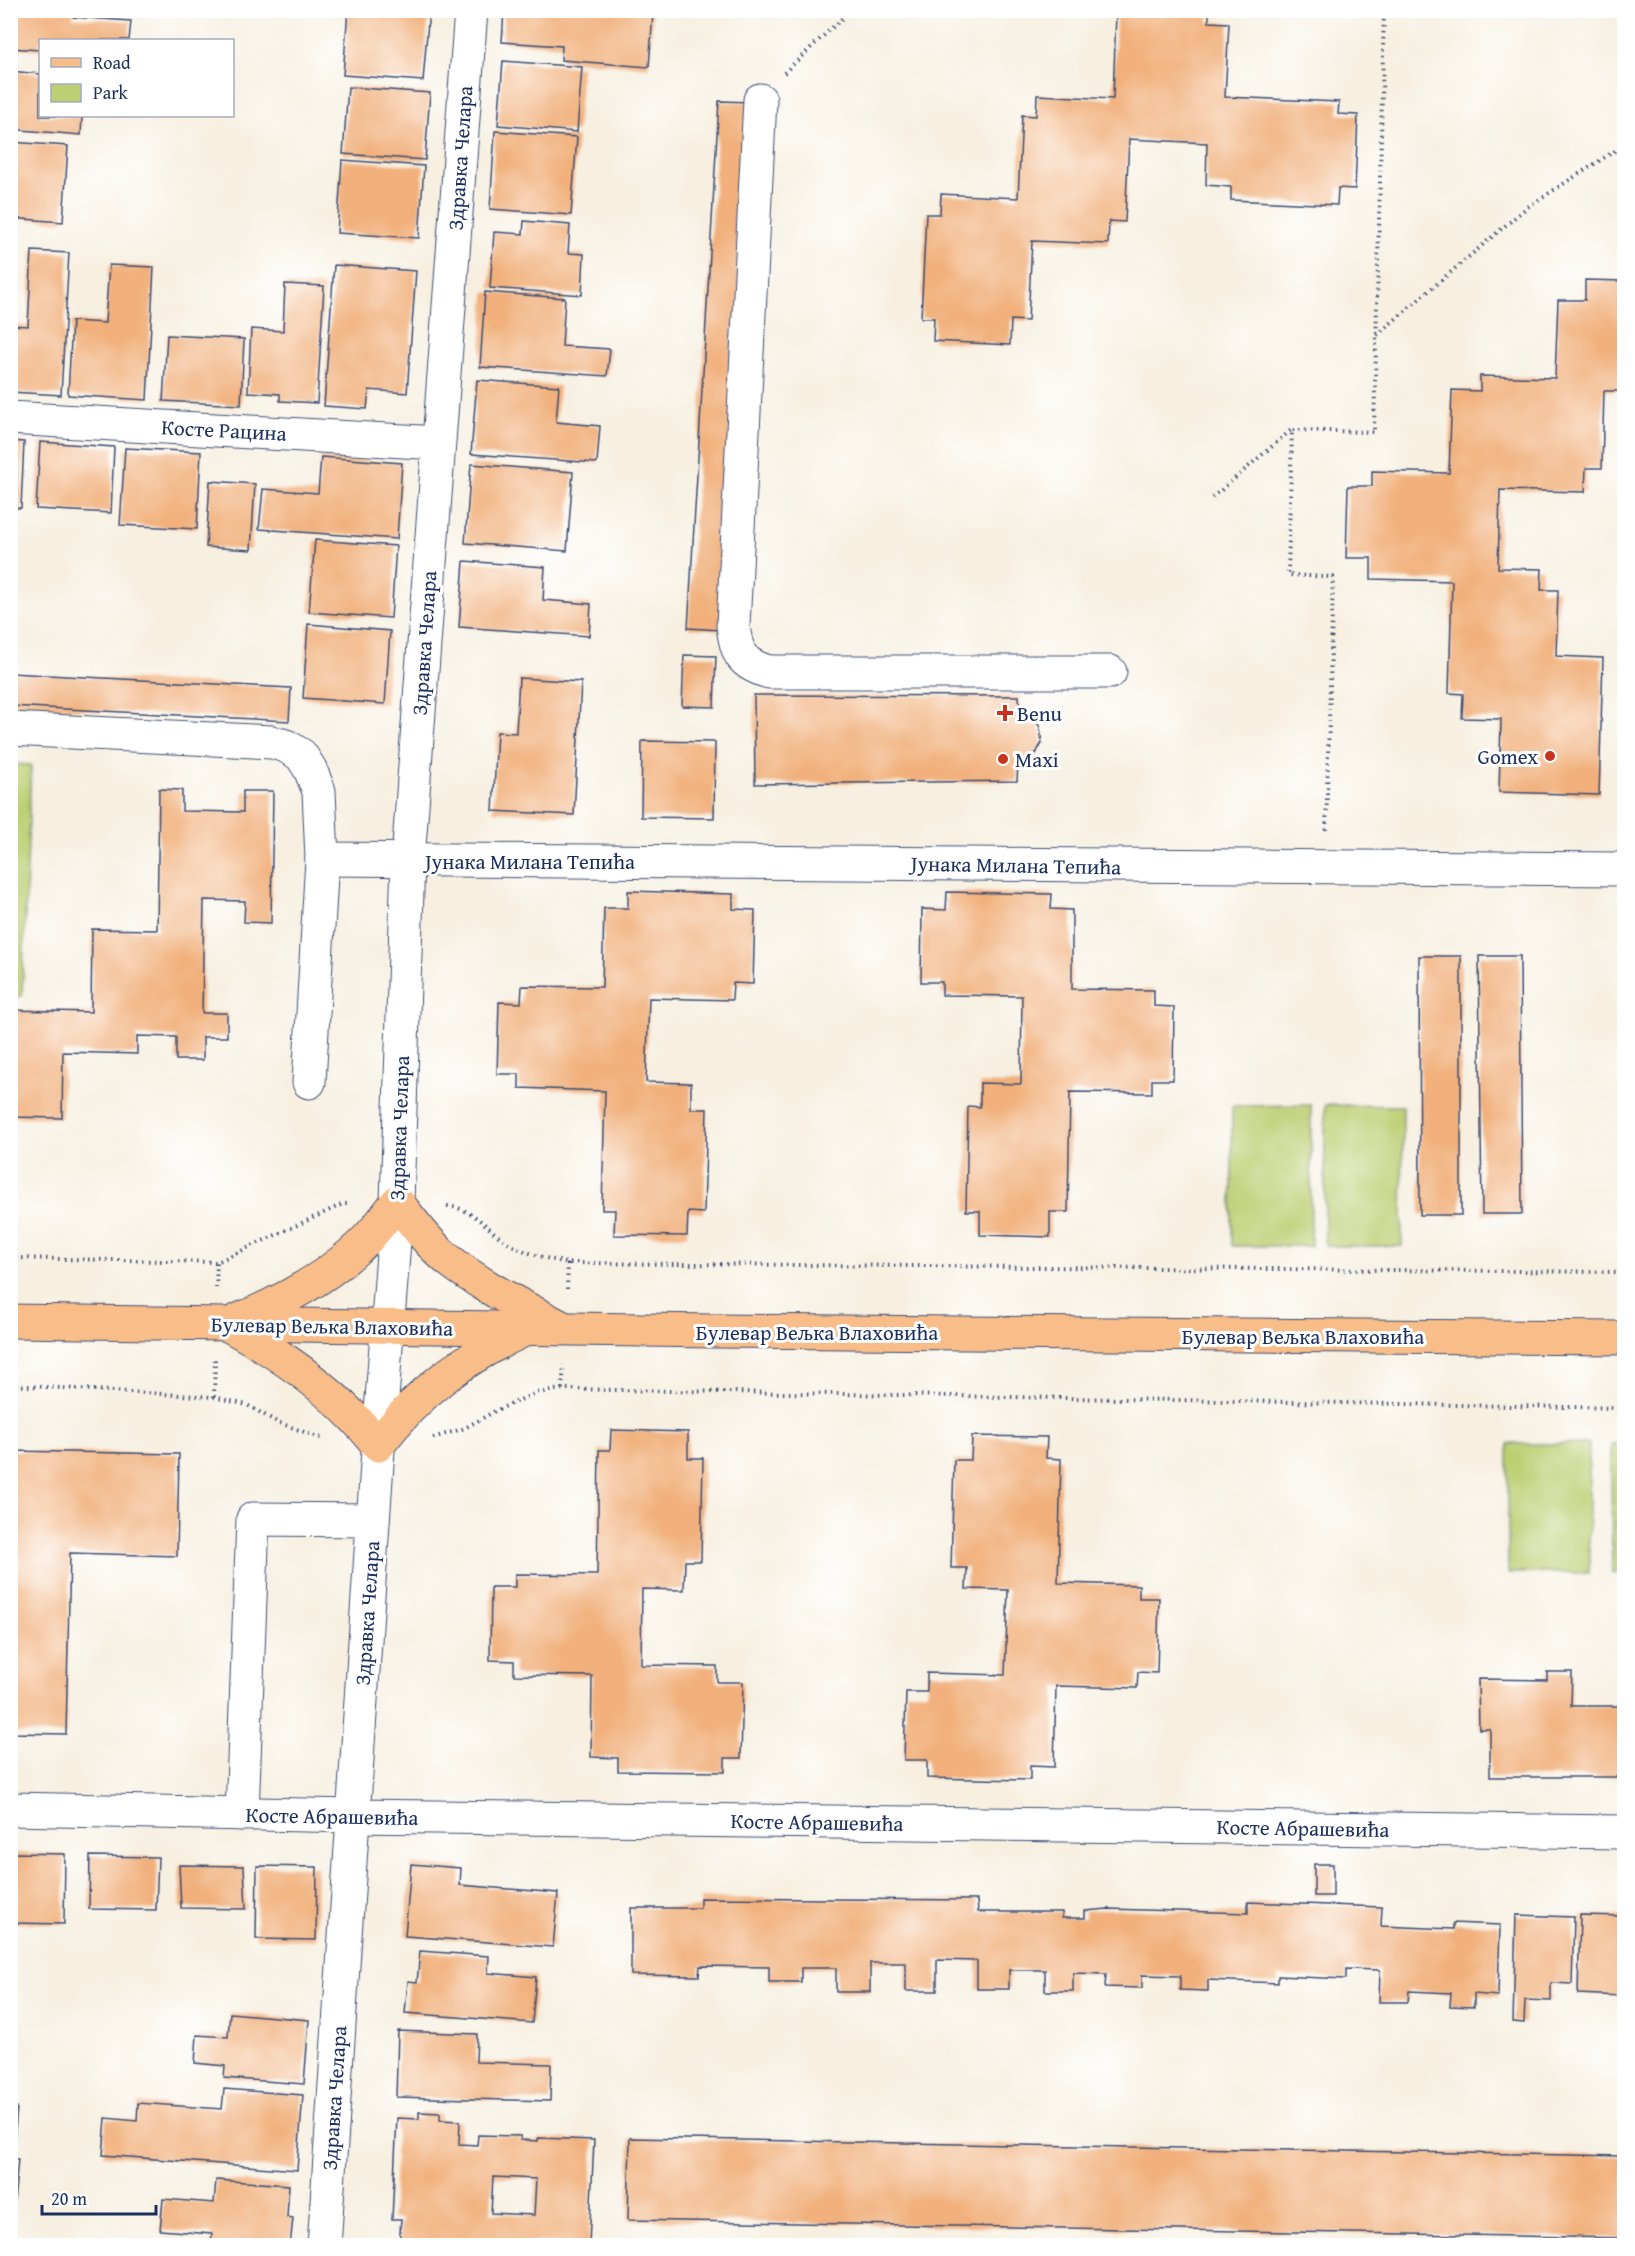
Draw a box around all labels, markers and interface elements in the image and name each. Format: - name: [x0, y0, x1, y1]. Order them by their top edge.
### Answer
- legend: [39, 39, 234, 117]
- text: Road: [93, 49, 131, 76]
- text: Park: [93, 79, 129, 106]
- street label: Здравка Челара: [439, 85, 481, 231]
- street label: Косте Рацина: [161, 411, 287, 449]
- street label: Здравка Челара: [403, 570, 445, 716]
- place label: Benu: [1017, 698, 1063, 729]
- marker: Benu: [998, 706, 1012, 720]
- place label: Gomex: [1478, 741, 1538, 772]
- place label: Maxi: [1015, 744, 1059, 775]
- marker: Gomex: [1543, 749, 1557, 763]
- marker: Maxi: [996, 752, 1010, 766]
- street label: Јунака Милана Тепића: [422, 846, 635, 877]
- street label: Јунака Милана Тепића: [908, 848, 1121, 882]
- street label: Здравка Челара: [381, 1055, 417, 1201]
- street label: Булевар Вељка Влаховића: [211, 1308, 453, 1344]
- street label: Булевар Вељка Влаховића: [696, 1317, 938, 1348]
- street label: Булевар Вељка Влаховића: [1182, 1321, 1424, 1352]
- street label: Здравка Челара: [346, 1540, 388, 1686]
- street label: Косте Абрашевића: [245, 1799, 419, 1833]
- street label: Косте Абрашевића: [730, 1805, 904, 1839]
- street label: Косте Абрашевића: [1216, 1811, 1390, 1845]
- street label: Здравка Челара: [313, 2025, 355, 2171]
- scale bar: [42, 2178, 156, 2216]
- text: 20 m: [51, 2185, 87, 2212]

